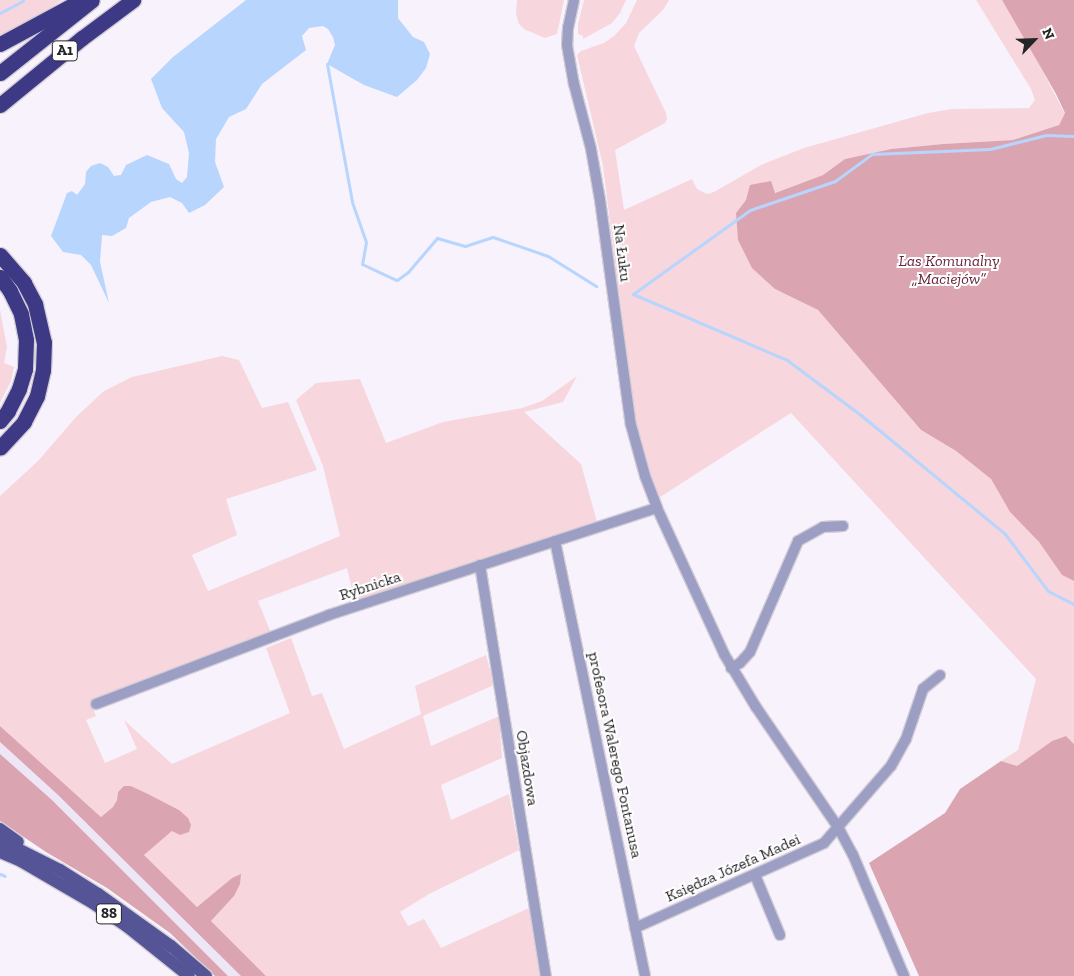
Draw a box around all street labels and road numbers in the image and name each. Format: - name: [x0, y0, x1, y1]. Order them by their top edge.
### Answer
- road number: A1: [51, 38, 79, 64]
- street label: Na Łuku: [609, 223, 635, 283]
- street label: Rybnicka: [337, 567, 403, 605]
- street label: profesora Walerego Fontanusa: [584, 650, 646, 860]
- street label: Objazdowa: [512, 729, 542, 807]
- street label: Księdza Józefa Madei: [662, 830, 804, 906]
- road number: 88: [95, 902, 123, 926]

